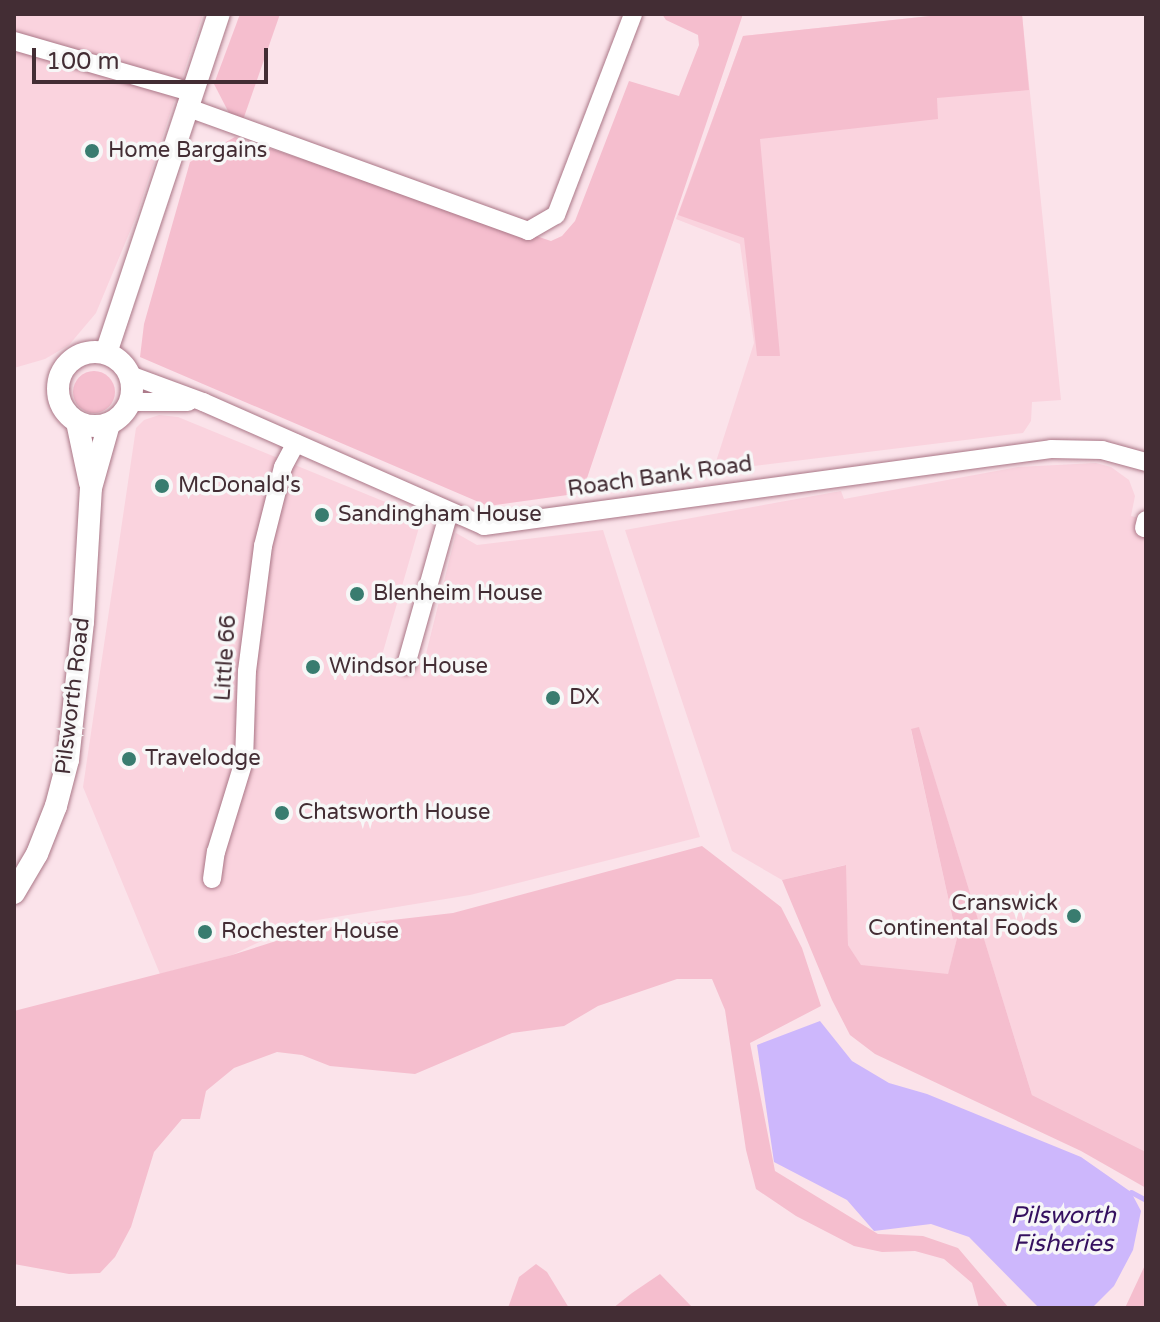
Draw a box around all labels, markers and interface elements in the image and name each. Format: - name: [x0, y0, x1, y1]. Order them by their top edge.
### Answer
- scale bar: [36, 32, 272, 82]
- text: 100 m: [46, 47, 120, 76]
- place label: Home Bargains: [108, 138, 267, 164]
- marker: Home Bargains: [83, 142, 101, 160]
- street label: Roach Bank Road: [566, 451, 754, 503]
- place label: McDonald's: [178, 473, 301, 499]
- marker: McDonald's: [153, 477, 171, 495]
- place label: Sandingham House: [338, 502, 542, 528]
- marker: Sandingham House: [313, 506, 331, 524]
- place label: Blenheim House: [373, 581, 543, 607]
- marker: Blenheim House: [348, 585, 366, 603]
- street label: Little 66: [210, 614, 242, 702]
- street label: Pilsworth Road: [50, 616, 96, 776]
- place label: Windsor House: [329, 654, 488, 680]
- marker: Windsor House: [304, 658, 322, 676]
- place label: DX: [569, 685, 600, 711]
- marker: DX: [544, 689, 562, 707]
- place label: Travelodge: [145, 746, 261, 772]
- marker: Travelodge: [120, 750, 138, 768]
- place label: Chatsworth House: [298, 800, 490, 826]
- marker: Chatsworth House: [273, 804, 291, 822]
- place label: Cranswick Continental Foods: [868, 890, 1058, 942]
- marker: Cranswick Continental Foods: [1065, 907, 1083, 925]
- place label: Rochester House: [221, 919, 399, 945]
- marker: Rochester House: [196, 923, 214, 941]
- water label: Pilsworth Fisheries: [1010, 1202, 1116, 1258]

